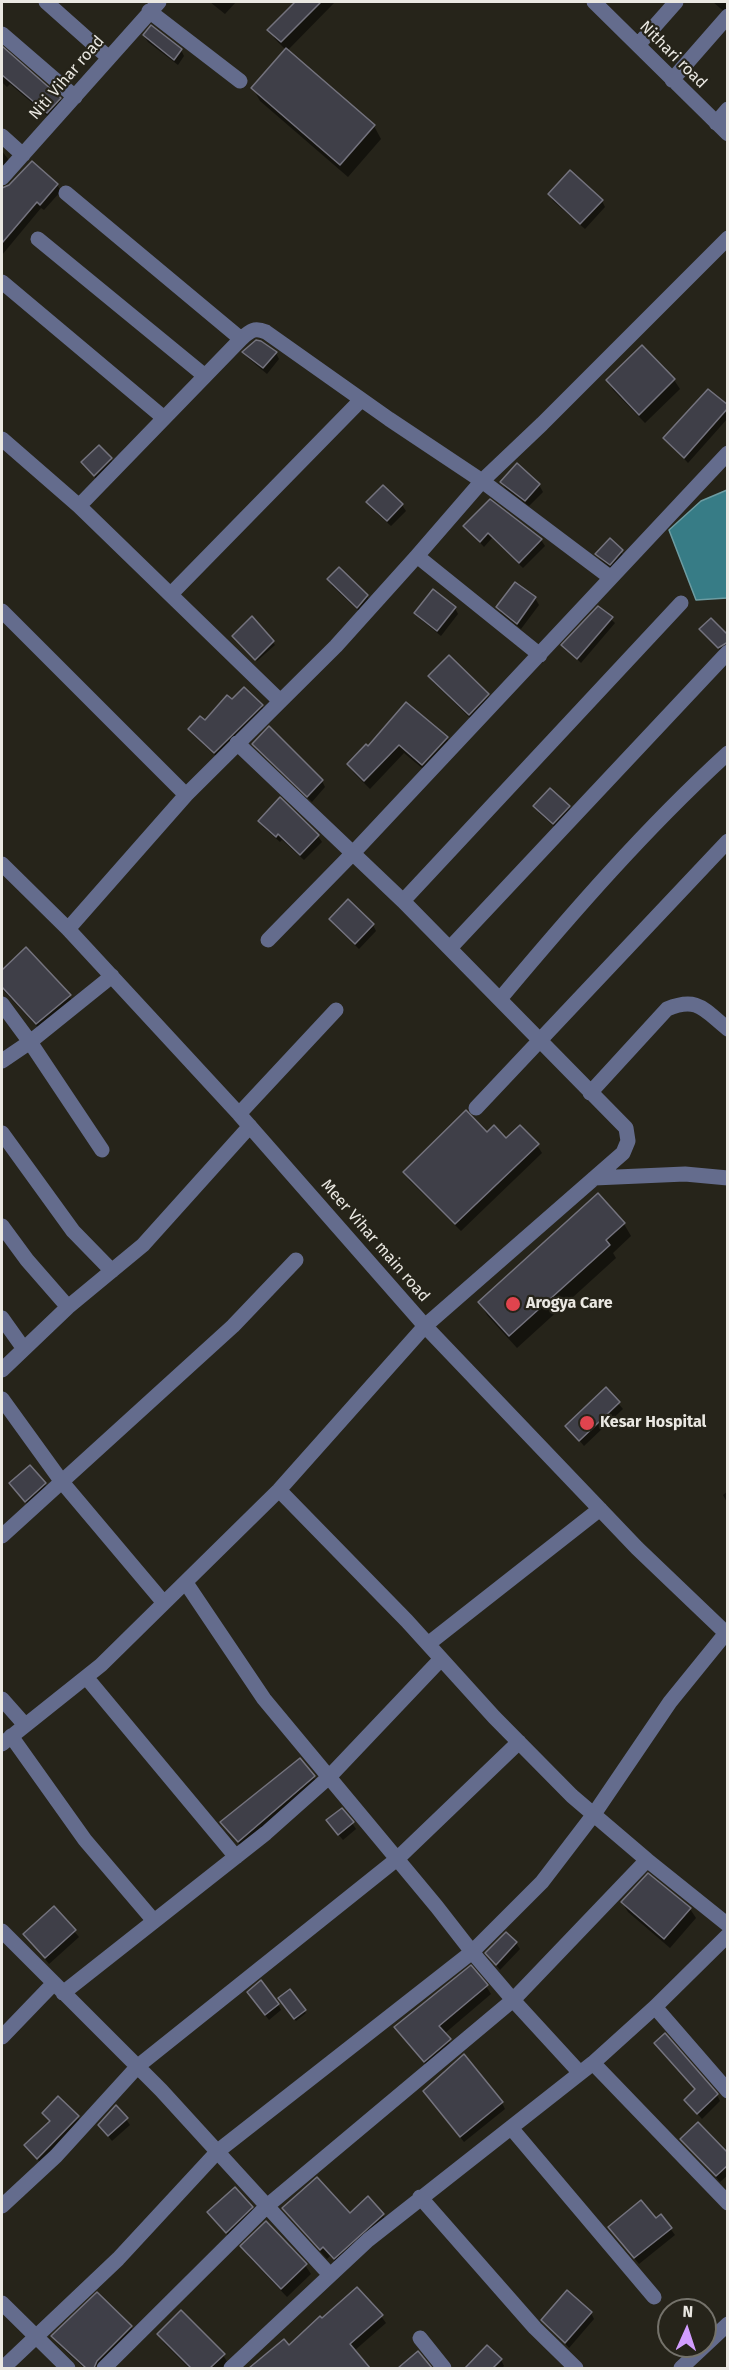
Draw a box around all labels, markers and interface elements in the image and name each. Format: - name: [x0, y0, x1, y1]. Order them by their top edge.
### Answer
- street label: Nithari road: [635, 17, 711, 93]
- street label: Niti Vihar road: [25, 32, 109, 124]
- street label: Meer Vihar main road: [317, 1176, 433, 1306]
- place label: Arogya Care: [526, 1294, 613, 1314]
- marker: Arogya Care: [504, 1295, 522, 1313]
- place label: Kesar Hospital: [600, 1413, 706, 1433]
- marker: Kesar Hospital: [578, 1414, 596, 1432]
- north arrow: [657, 2298, 717, 2358]
- text: N: [682, 2302, 694, 2321]

